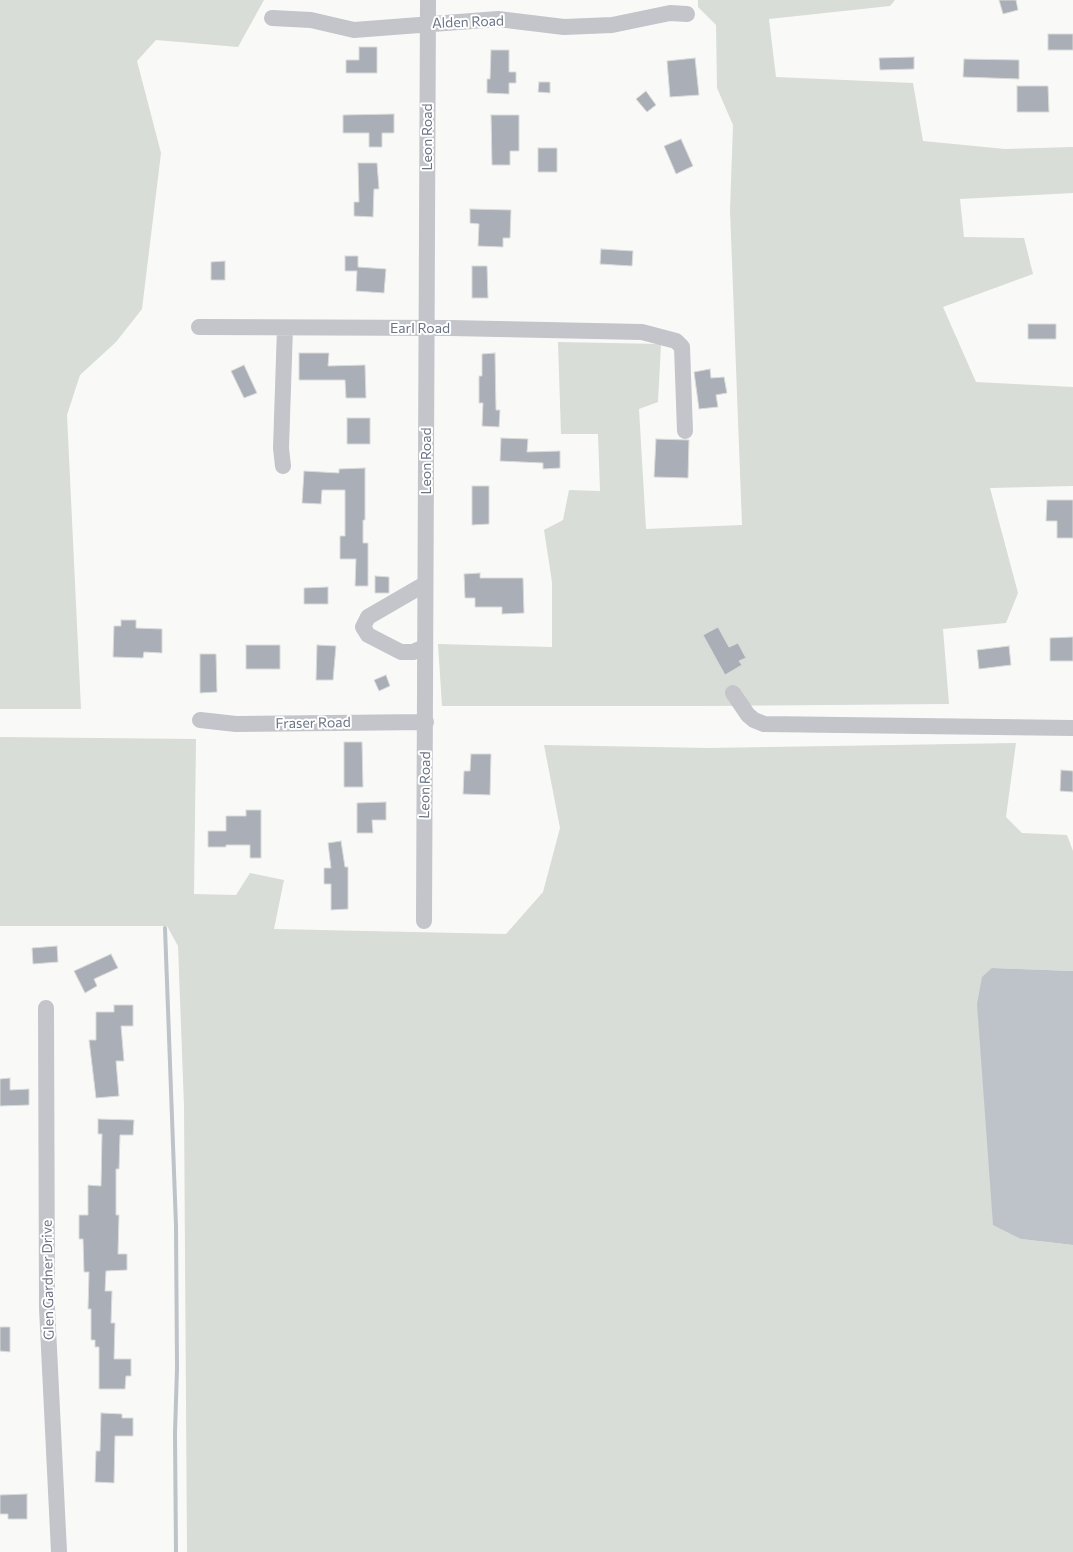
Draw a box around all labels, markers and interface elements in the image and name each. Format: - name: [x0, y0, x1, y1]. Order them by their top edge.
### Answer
- street label: Alden Road: [432, 12, 504, 32]
- street label: Leon Road: [419, 103, 435, 171]
- street label: Earl Road: [390, 320, 450, 336]
- street label: Leon Road: [418, 427, 434, 495]
- street label: Fraser Road: [275, 714, 351, 732]
- street label: Leon Road: [416, 751, 434, 819]
- street label: Glen Gardner Drive: [39, 1220, 57, 1340]

